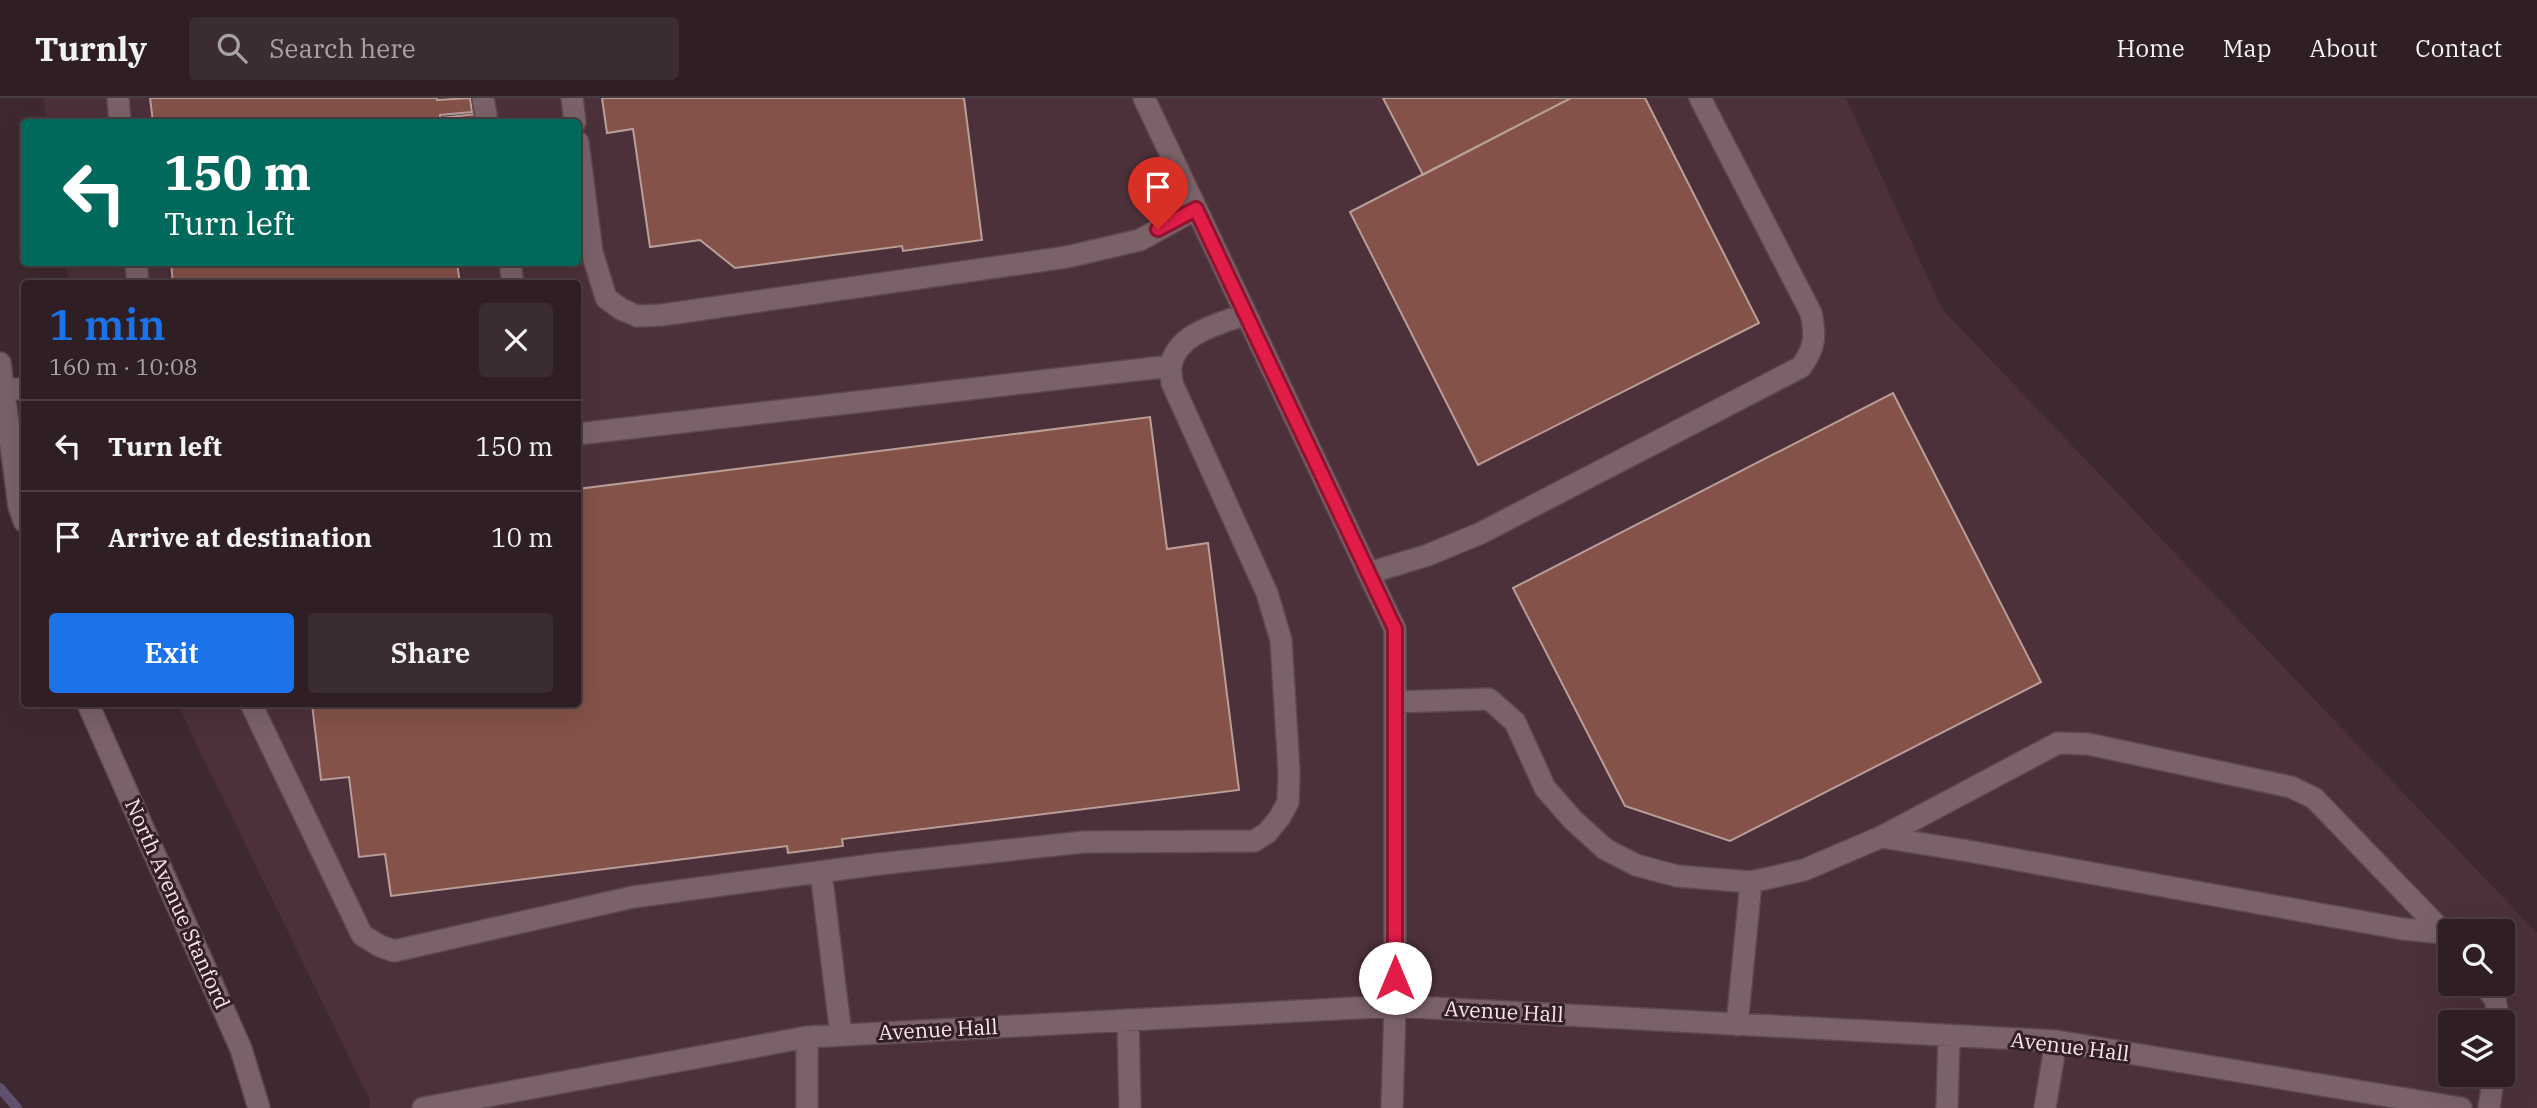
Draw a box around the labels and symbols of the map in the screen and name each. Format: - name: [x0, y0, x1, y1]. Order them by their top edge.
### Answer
- pin: [1128, 157, 1188, 229]
- street label: North Avenue Stanford: [119, 794, 237, 1013]
- position arrow: [1358, 941, 1432, 1015]
- street label: Avenue Hall: [1444, 994, 1564, 1028]
- street label: Avenue Hall: [878, 1012, 998, 1046]
- street label: Avenue Hall: [2009, 1025, 2131, 1067]

